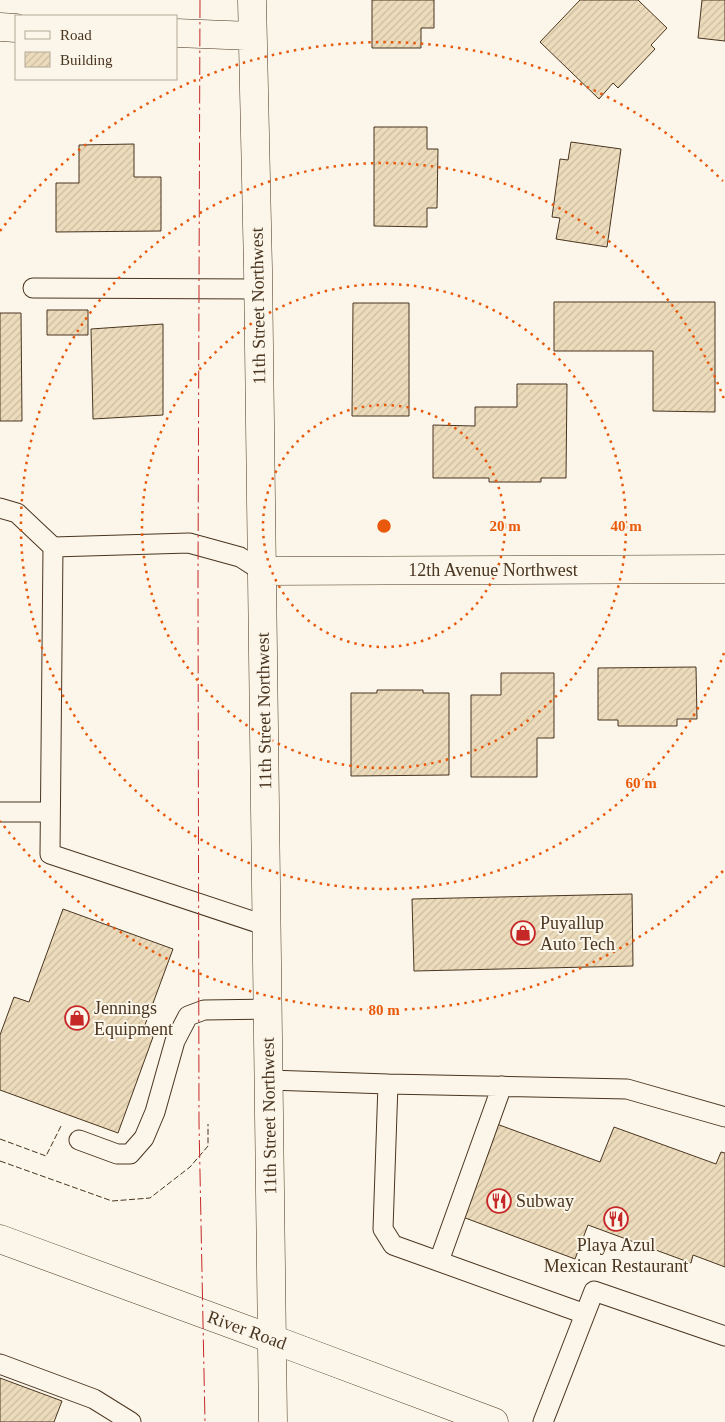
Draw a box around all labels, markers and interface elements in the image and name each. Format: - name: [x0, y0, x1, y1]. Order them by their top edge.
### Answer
- legend: [15, 15, 178, 80]
- text: Road: [60, 27, 92, 43]
- text: Building: [60, 52, 113, 68]
- street label: 11th Street Northwest: [247, 227, 269, 385]
- centre of rings: [375, 517, 393, 535]
- text: 20 m: [489, 518, 521, 534]
- text: 40 m: [610, 518, 642, 534]
- street label: 12th Avenue Northwest: [408, 560, 578, 580]
- street label: 11th Street Northwest: [253, 632, 275, 790]
- text: 60 m: [625, 775, 657, 791]
- place label: Puyallup Auto Tech: [540, 913, 615, 954]
- shop icon: Puyallup Auto Tech: [510, 920, 536, 946]
- place label: Jennings Equipment: [94, 998, 173, 1039]
- text: 80 m: [368, 1002, 400, 1018]
- shop icon: Jennings Equipment: [64, 1005, 90, 1031]
- street label: 11th Street Northwest: [258, 1037, 280, 1195]
- restaurant icon: Subway: [486, 1188, 512, 1214]
- place label: Subway: [516, 1191, 574, 1211]
- restaurant icon: Playa Azul Mexican Restaurant: [603, 1206, 629, 1232]
- place label: Playa Azul Mexican Restaurant: [544, 1235, 688, 1276]
- street label: River Road: [205, 1306, 289, 1354]

